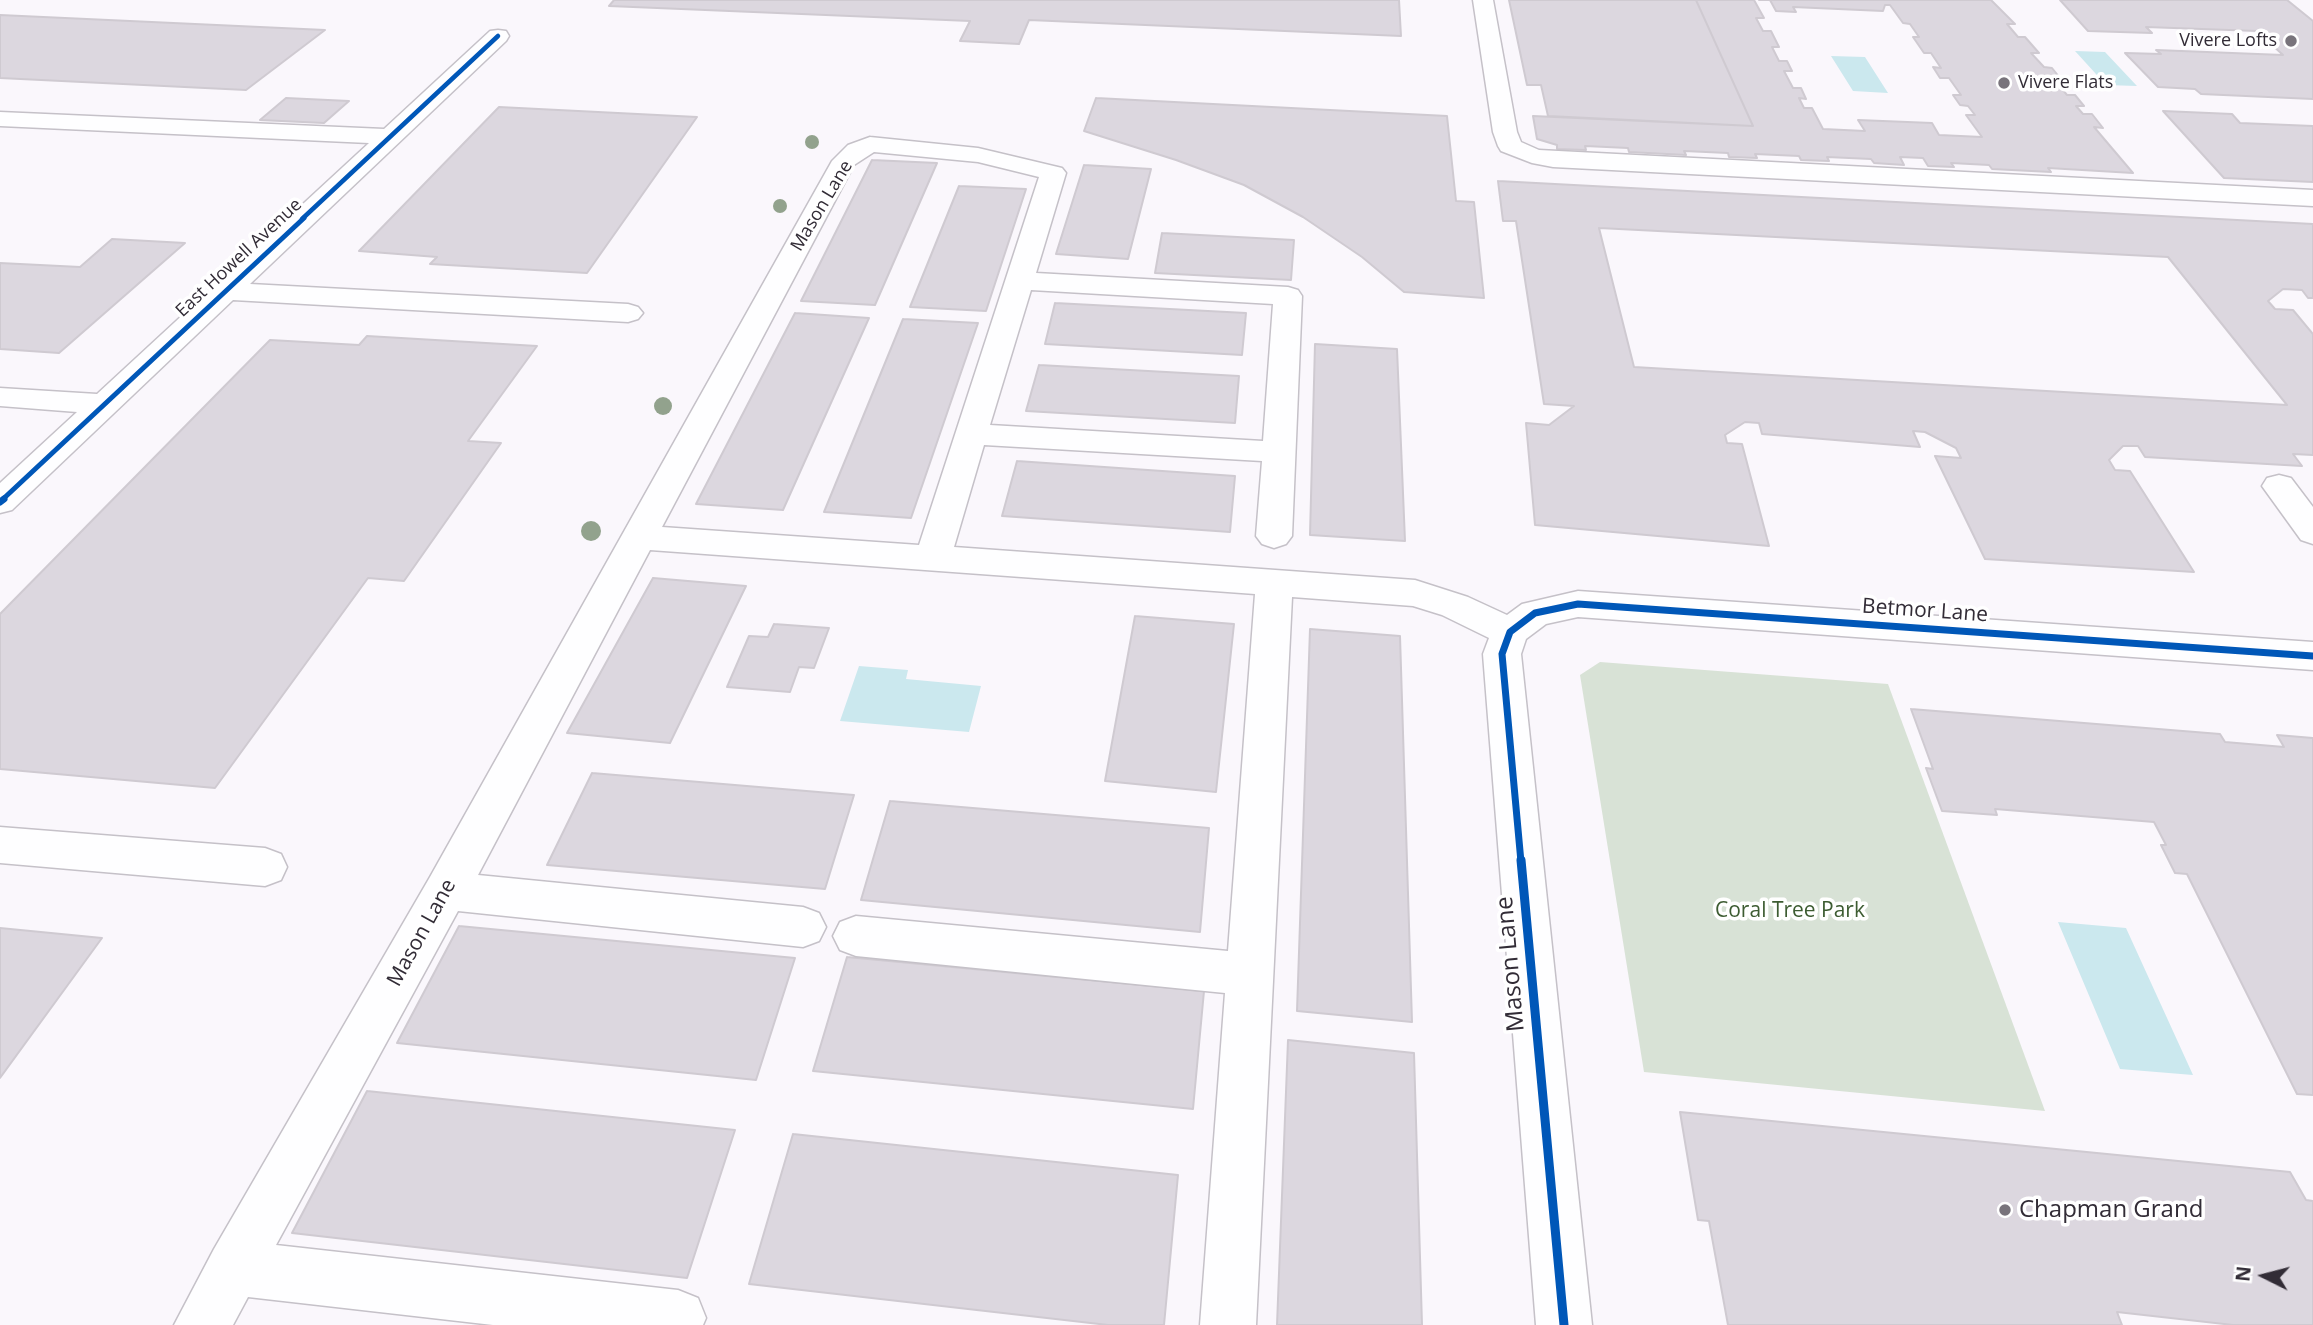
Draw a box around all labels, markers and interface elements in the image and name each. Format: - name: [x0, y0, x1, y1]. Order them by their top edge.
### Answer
- place label: Vivere Lofts: [2179, 30, 2277, 52]
- marker: Vivere Lofts: [2283, 33, 2299, 49]
- place label: Vivere Flats: [2018, 72, 2113, 94]
- marker: Vivere Flats: [1996, 75, 2012, 91]
- street label: Mason Lane: [787, 157, 857, 255]
- street label: East Howell Avenue: [172, 194, 306, 322]
- street label: Betmor Lane: [1861, 594, 1989, 628]
- street label: Mason Lane: [382, 875, 462, 991]
- street label: Mason Lane: [1491, 895, 1531, 1033]
- park label: Coral Tree Park: [1715, 898, 1865, 924]
- place label: Chapman Grand: [2019, 1196, 2203, 1224]
- marker: Chapman Grand: [1997, 1202, 2013, 1218]
- north arrow: [2229, 1241, 2299, 1311]
- text: N: [2229, 1265, 2257, 1283]

